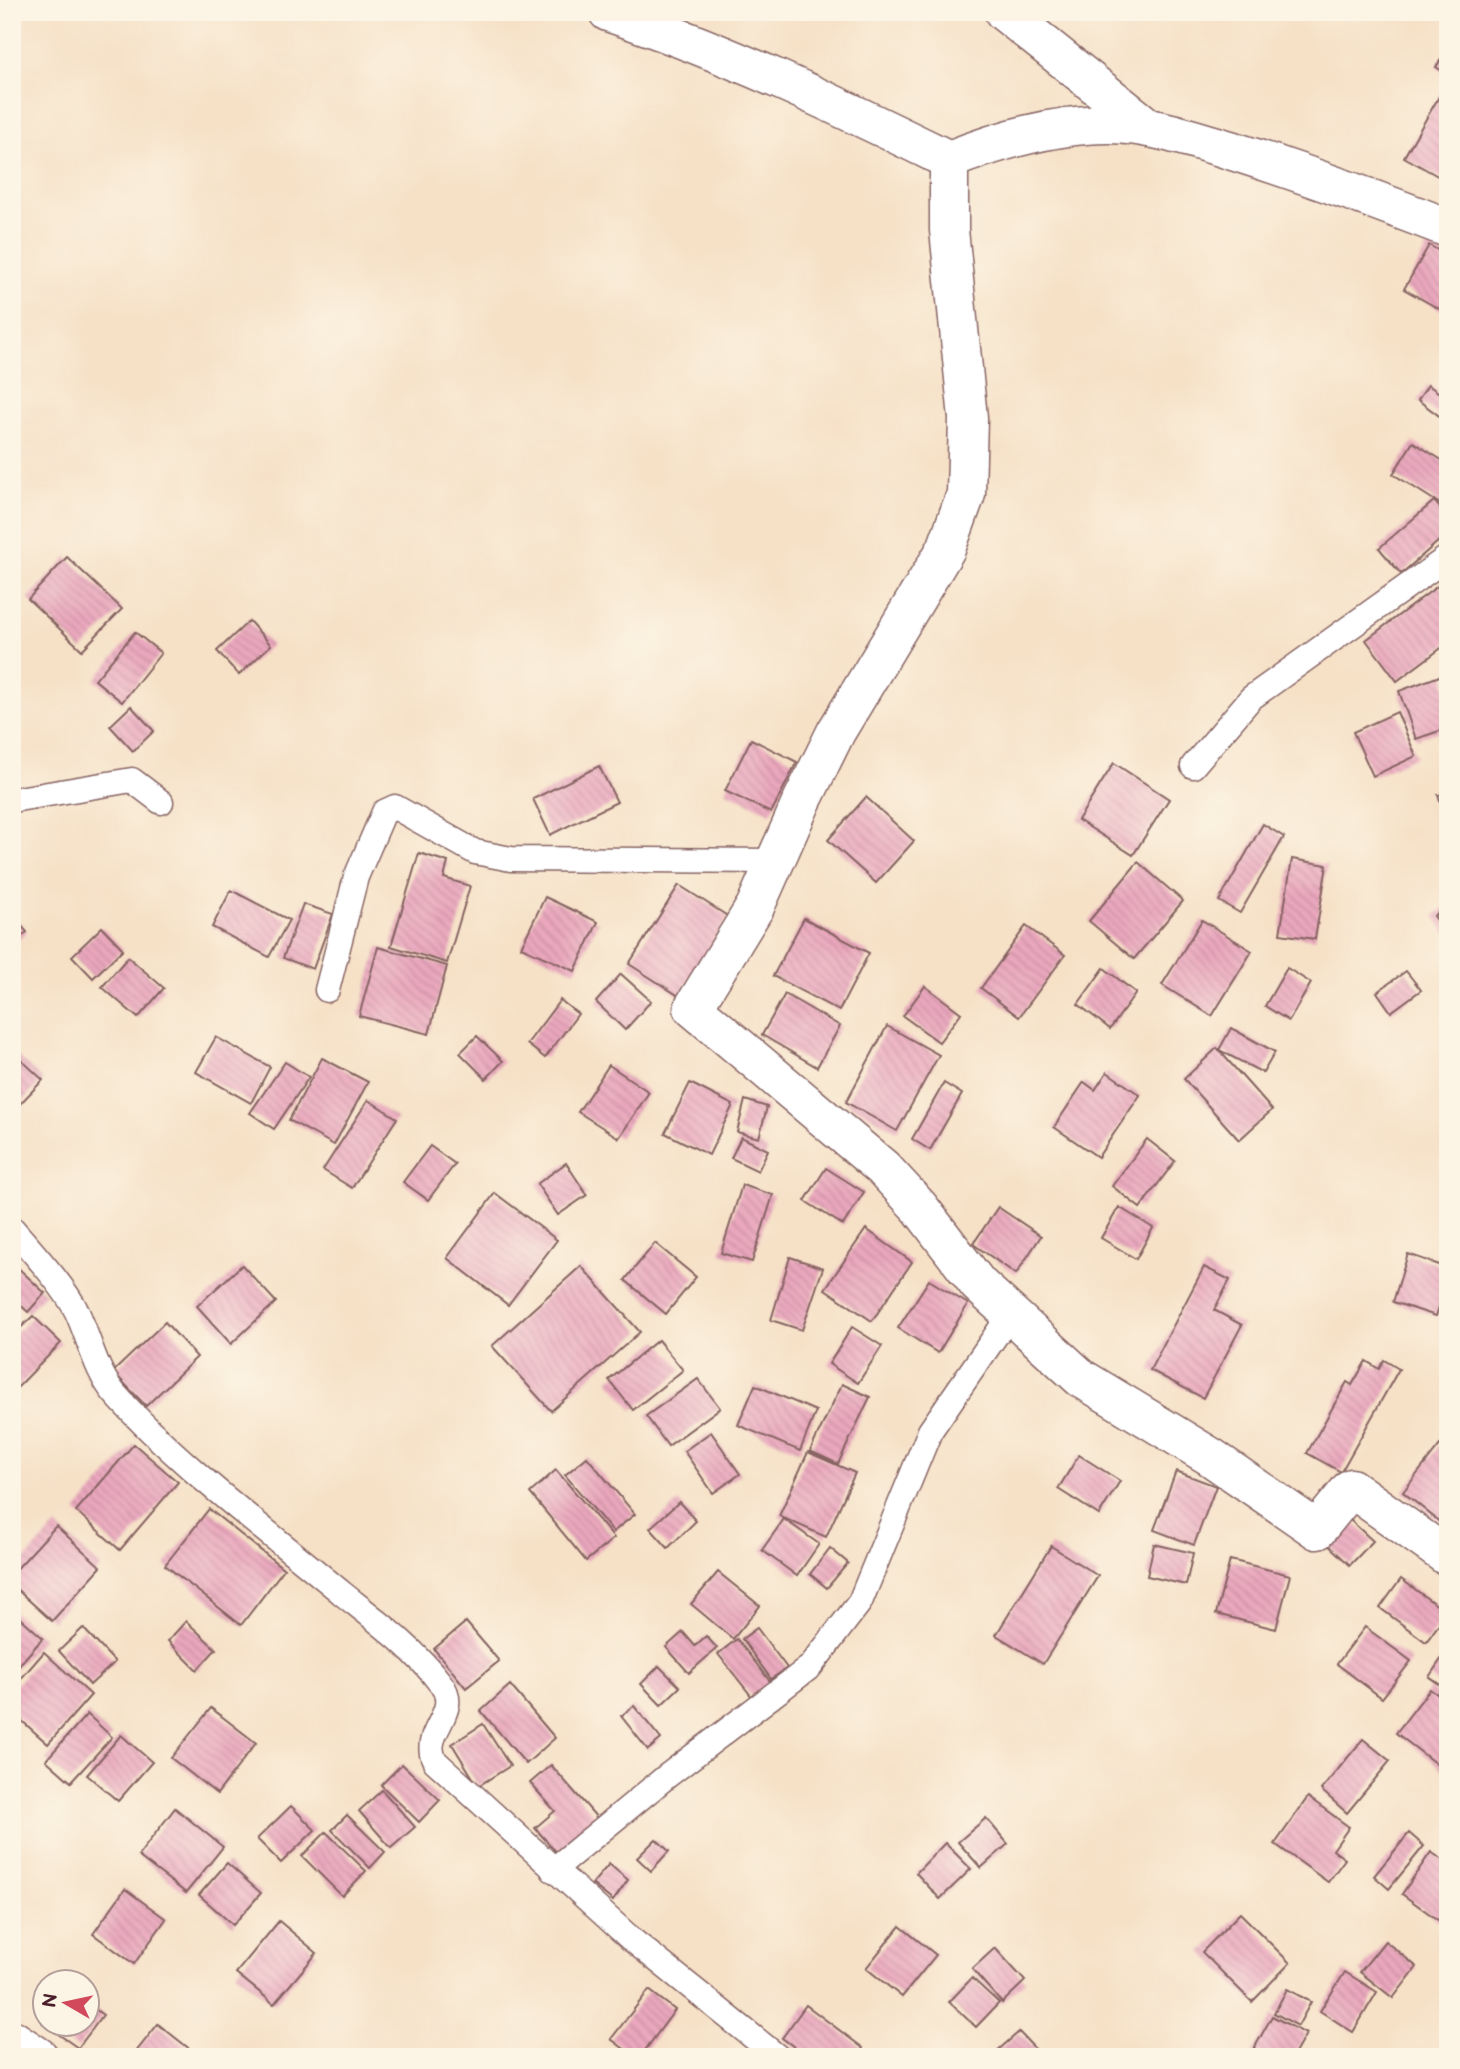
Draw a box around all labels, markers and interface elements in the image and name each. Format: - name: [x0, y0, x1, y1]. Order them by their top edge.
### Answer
- north arrow: [32, 1968, 102, 2038]
- text: N: [38, 1992, 63, 2009]

